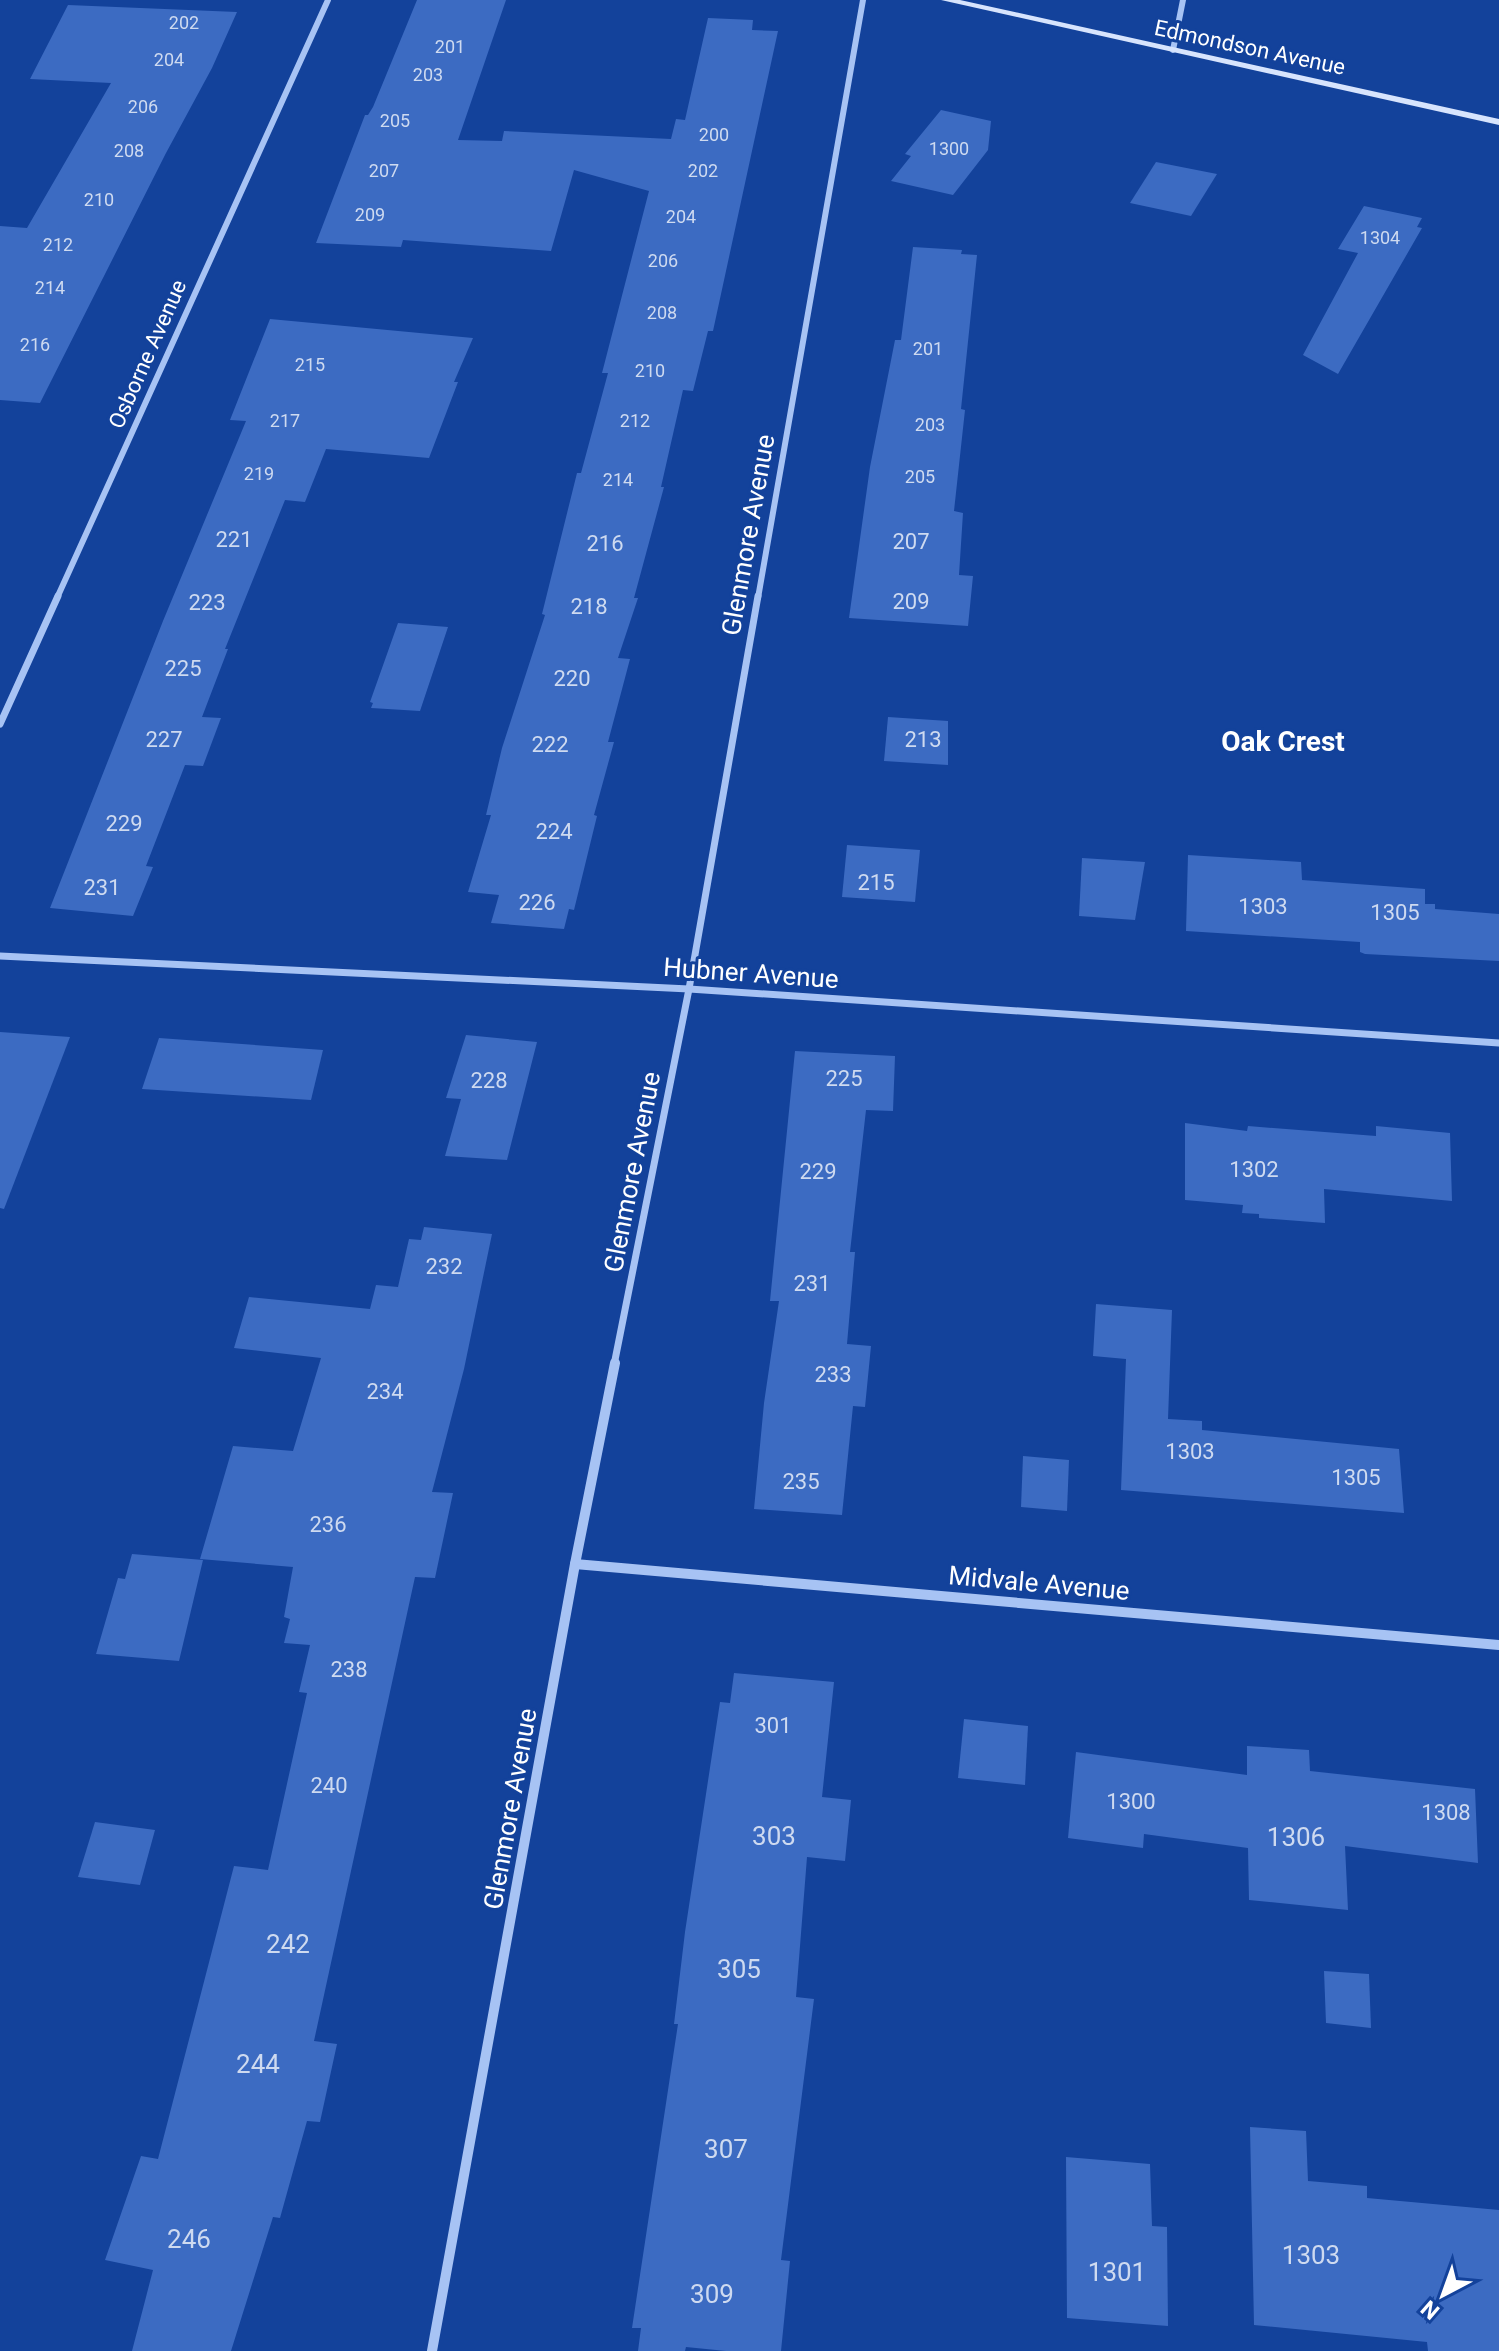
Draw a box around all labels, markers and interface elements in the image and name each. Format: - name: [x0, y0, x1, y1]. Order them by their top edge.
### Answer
- house number: 202: [169, 12, 199, 33]
- street label: Edmondson Avenue: [1152, 15, 1348, 80]
- house number: 201: [435, 36, 465, 57]
- house number: 204: [154, 49, 184, 70]
- house number: 203: [413, 64, 443, 85]
- house number: 206: [128, 96, 158, 117]
- house number: 205: [380, 110, 410, 131]
- house number: 200: [699, 124, 729, 145]
- house number: 1300: [929, 138, 969, 159]
- house number: 208: [114, 140, 144, 161]
- house number: 207: [369, 160, 399, 181]
- house number: 202: [688, 160, 718, 181]
- house number: 210: [84, 189, 114, 210]
- house number: 209: [355, 204, 385, 225]
- house number: 204: [666, 206, 696, 227]
- house number: 1304: [1360, 227, 1400, 248]
- house number: 212: [43, 234, 73, 255]
- house number: 206: [648, 250, 678, 271]
- street label: Osborne Avenue: [103, 276, 191, 432]
- house number: 214: [35, 277, 65, 298]
- house number: 208: [647, 302, 677, 323]
- house number: 216: [20, 334, 50, 355]
- house number: 201: [913, 338, 943, 359]
- house number: 215: [295, 354, 325, 375]
- house number: 210: [635, 360, 665, 381]
- house number: 217: [270, 410, 300, 431]
- house number: 212: [620, 410, 650, 431]
- house number: 203: [915, 414, 945, 435]
- street label: Glenmore Avenue: [716, 432, 780, 638]
- house number: 219: [244, 463, 274, 484]
- house number: 205: [905, 466, 935, 487]
- house number: 214: [603, 469, 633, 490]
- house number: 221: [215, 527, 253, 552]
- house number: 207: [892, 529, 930, 554]
- house number: 216: [586, 531, 624, 556]
- house number: 209: [892, 589, 930, 614]
- house number: 223: [188, 590, 226, 615]
- house number: 218: [570, 594, 608, 619]
- house number: 225: [164, 656, 202, 681]
- house number: 220: [553, 666, 591, 691]
- district label: Oak Crest: [1221, 725, 1345, 758]
- house number: 227: [145, 727, 183, 752]
- house number: 213: [904, 727, 942, 752]
- house number: 222: [531, 732, 569, 757]
- house number: 229: [105, 811, 143, 836]
- house number: 224: [535, 819, 573, 844]
- house number: 215: [857, 870, 895, 895]
- house number: 231: [83, 875, 121, 900]
- house number: 226: [518, 890, 556, 915]
- house number: 1303: [1238, 894, 1288, 919]
- house number: 1305: [1370, 900, 1420, 925]
- street label: Hubner Avenue: [662, 952, 840, 994]
- house number: 225: [825, 1066, 863, 1091]
- house number: 228: [470, 1068, 508, 1093]
- street label: Glenmore Avenue: [598, 1069, 666, 1275]
- house number: 1302: [1229, 1157, 1279, 1182]
- house number: 229: [799, 1159, 837, 1184]
- house number: 232: [425, 1254, 463, 1279]
- house number: 231: [793, 1271, 831, 1296]
- house number: 233: [814, 1362, 852, 1387]
- house number: 234: [366, 1379, 404, 1404]
- house number: 1303: [1165, 1439, 1215, 1464]
- house number: 1305: [1331, 1465, 1381, 1490]
- house number: 235: [782, 1469, 820, 1494]
- house number: 236: [309, 1512, 347, 1537]
- street label: Midvale Avenue: [947, 1560, 1131, 1606]
- house number: 238: [330, 1657, 368, 1682]
- street label: Glenmore Avenue: [478, 1706, 542, 1912]
- house number: 301: [754, 1713, 792, 1738]
- house number: 240: [310, 1773, 348, 1798]
- house number: 1300: [1106, 1789, 1156, 1814]
- house number: 1308: [1421, 1800, 1471, 1825]
- house number: 303: [752, 1821, 796, 1851]
- house number: 1306: [1267, 1822, 1325, 1852]
- house number: 242: [266, 1929, 310, 1959]
- house number: 305: [717, 1954, 761, 1984]
- house number: 244: [236, 2049, 280, 2079]
- house number: 307: [704, 2134, 748, 2164]
- house number: 246: [167, 2224, 211, 2254]
- house number: 1303: [1282, 2240, 1340, 2270]
- north arrow: [1403, 2255, 1483, 2335]
- house number: 1301: [1088, 2257, 1146, 2287]
- house number: 309: [690, 2279, 734, 2309]
- text: N: [1416, 2295, 1444, 2324]

